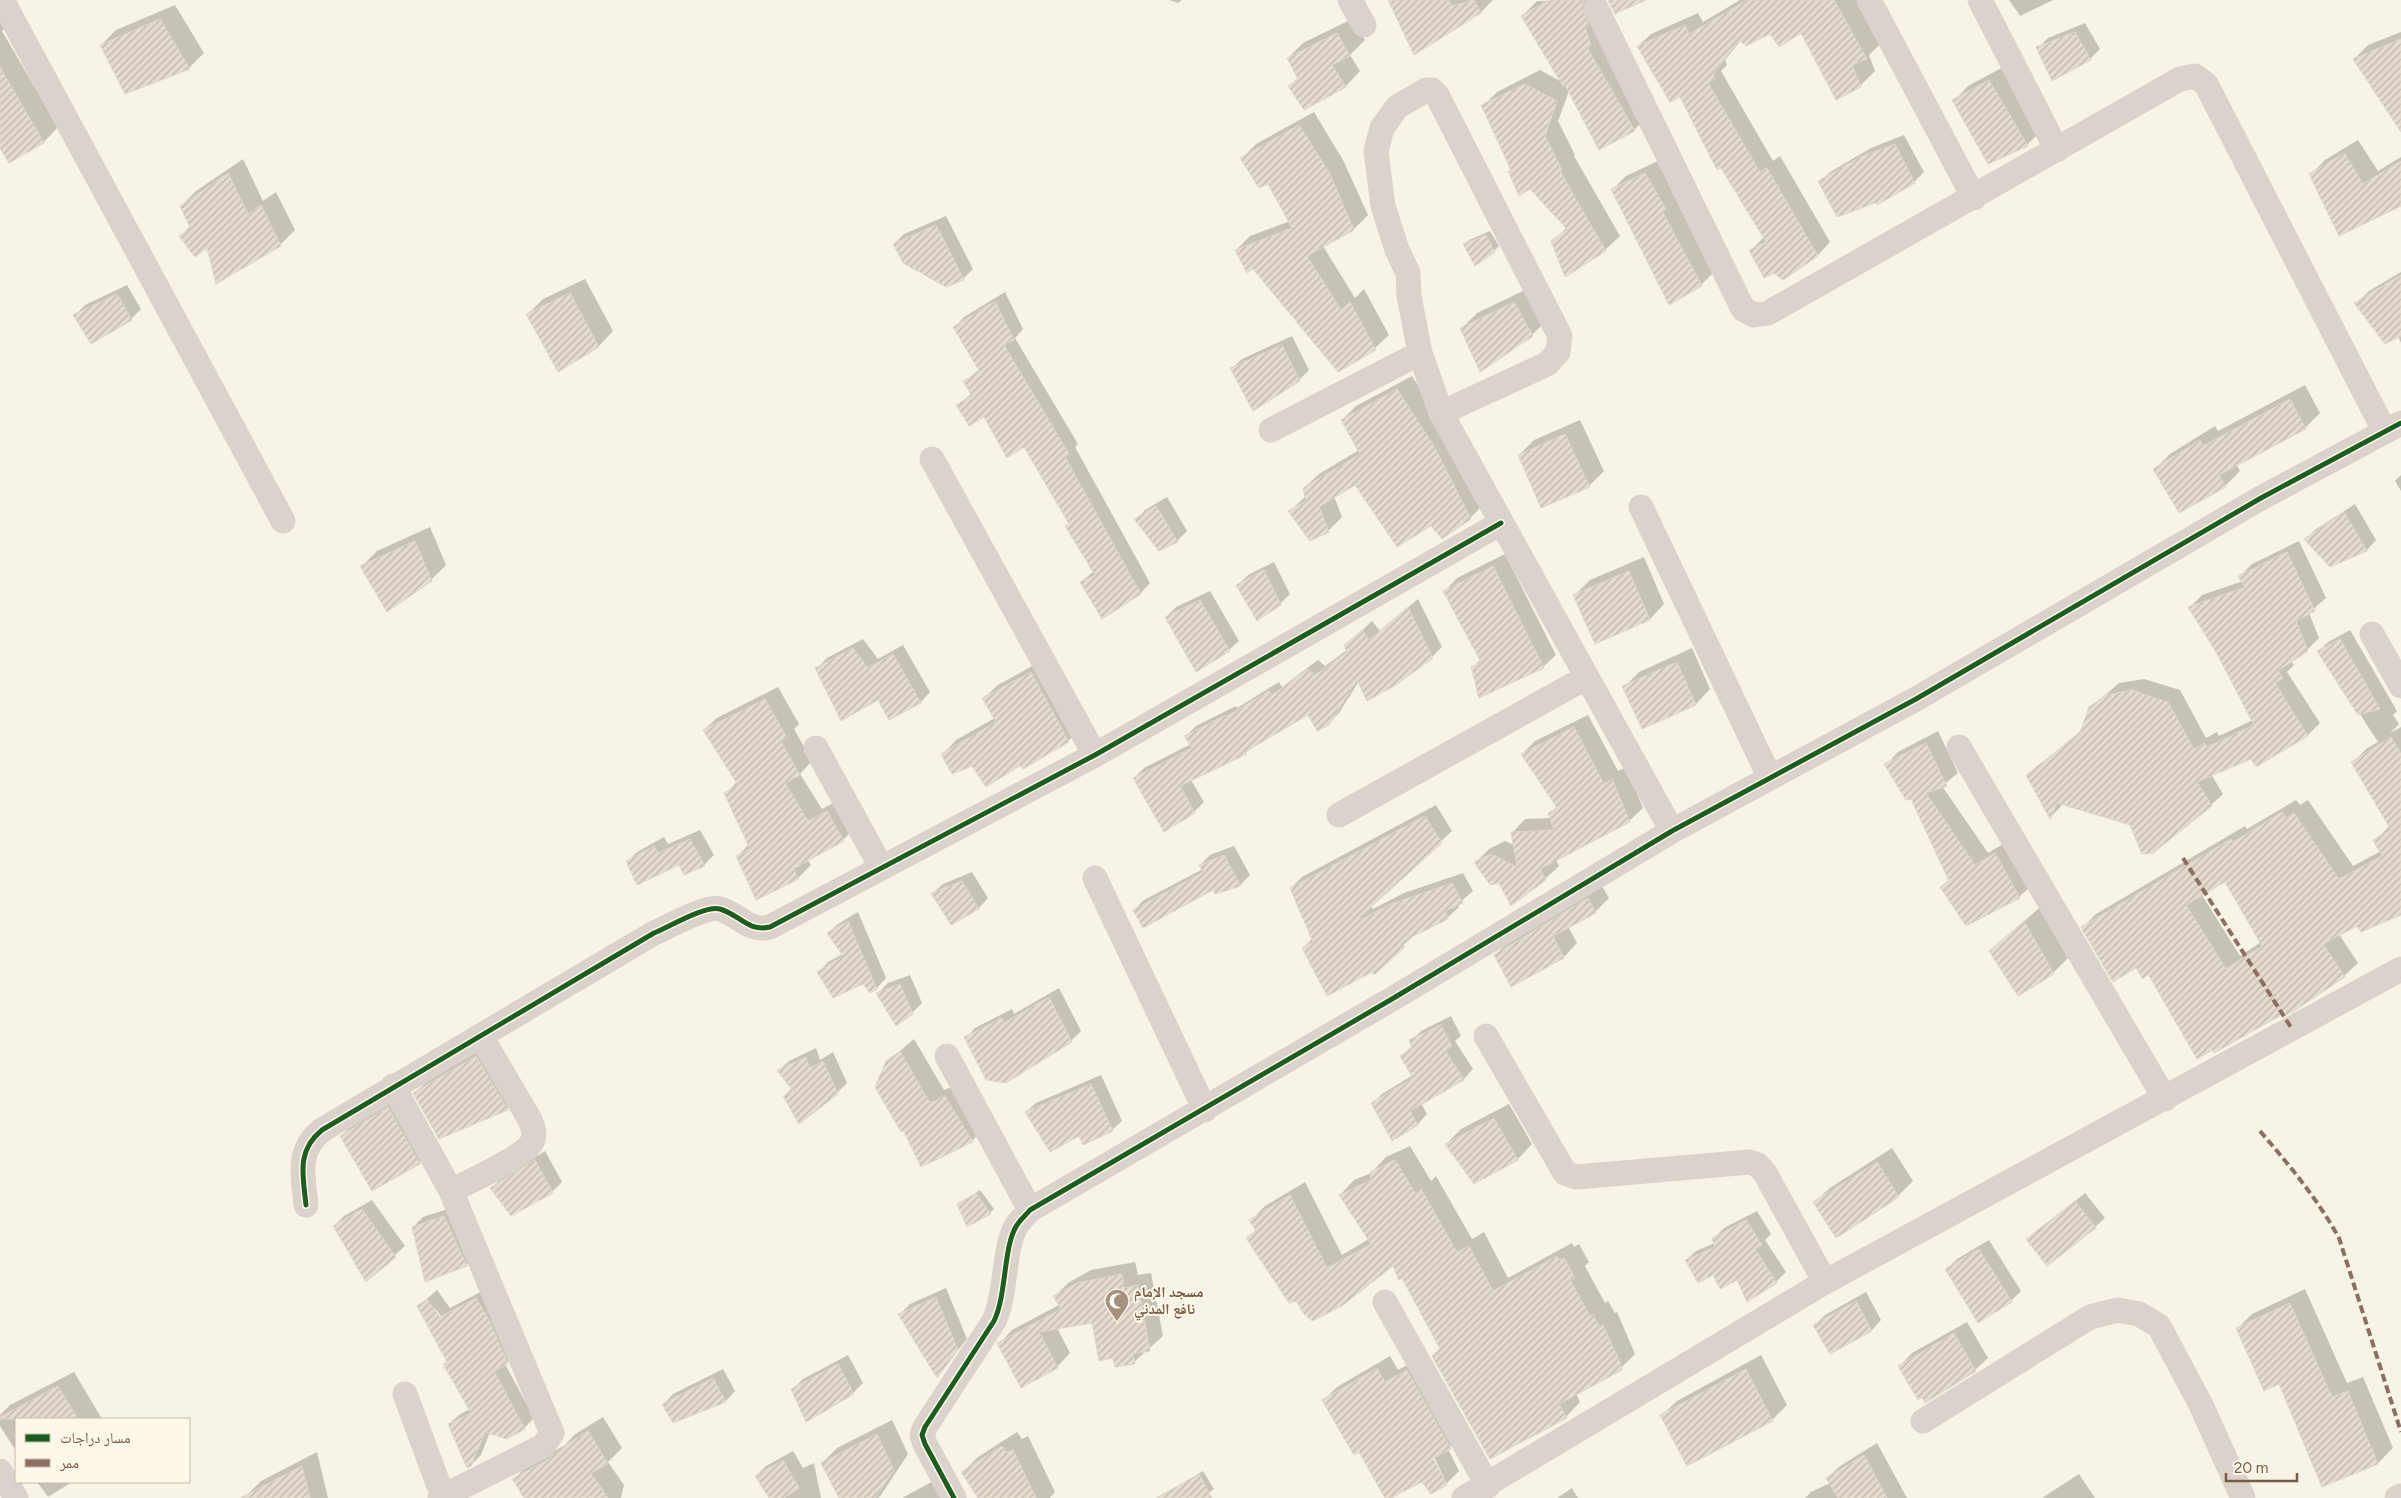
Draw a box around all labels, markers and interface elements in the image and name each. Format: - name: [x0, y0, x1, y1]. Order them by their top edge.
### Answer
- place label: مسجد الإمام نافع المدني: [1134, 1283, 1204, 1321]
- mosque icon: مسجد الإمام نافع المدني: [1104, 1288, 1130, 1322]
- legend: [15, 1418, 190, 1483]
- text: مسار دراجات: [60, 1429, 131, 1447]
- scale bar: [2226, 1450, 2297, 1482]
- text: ممر: [59, 1454, 79, 1472]
- text: 20 m: [2234, 1459, 2268, 1477]

